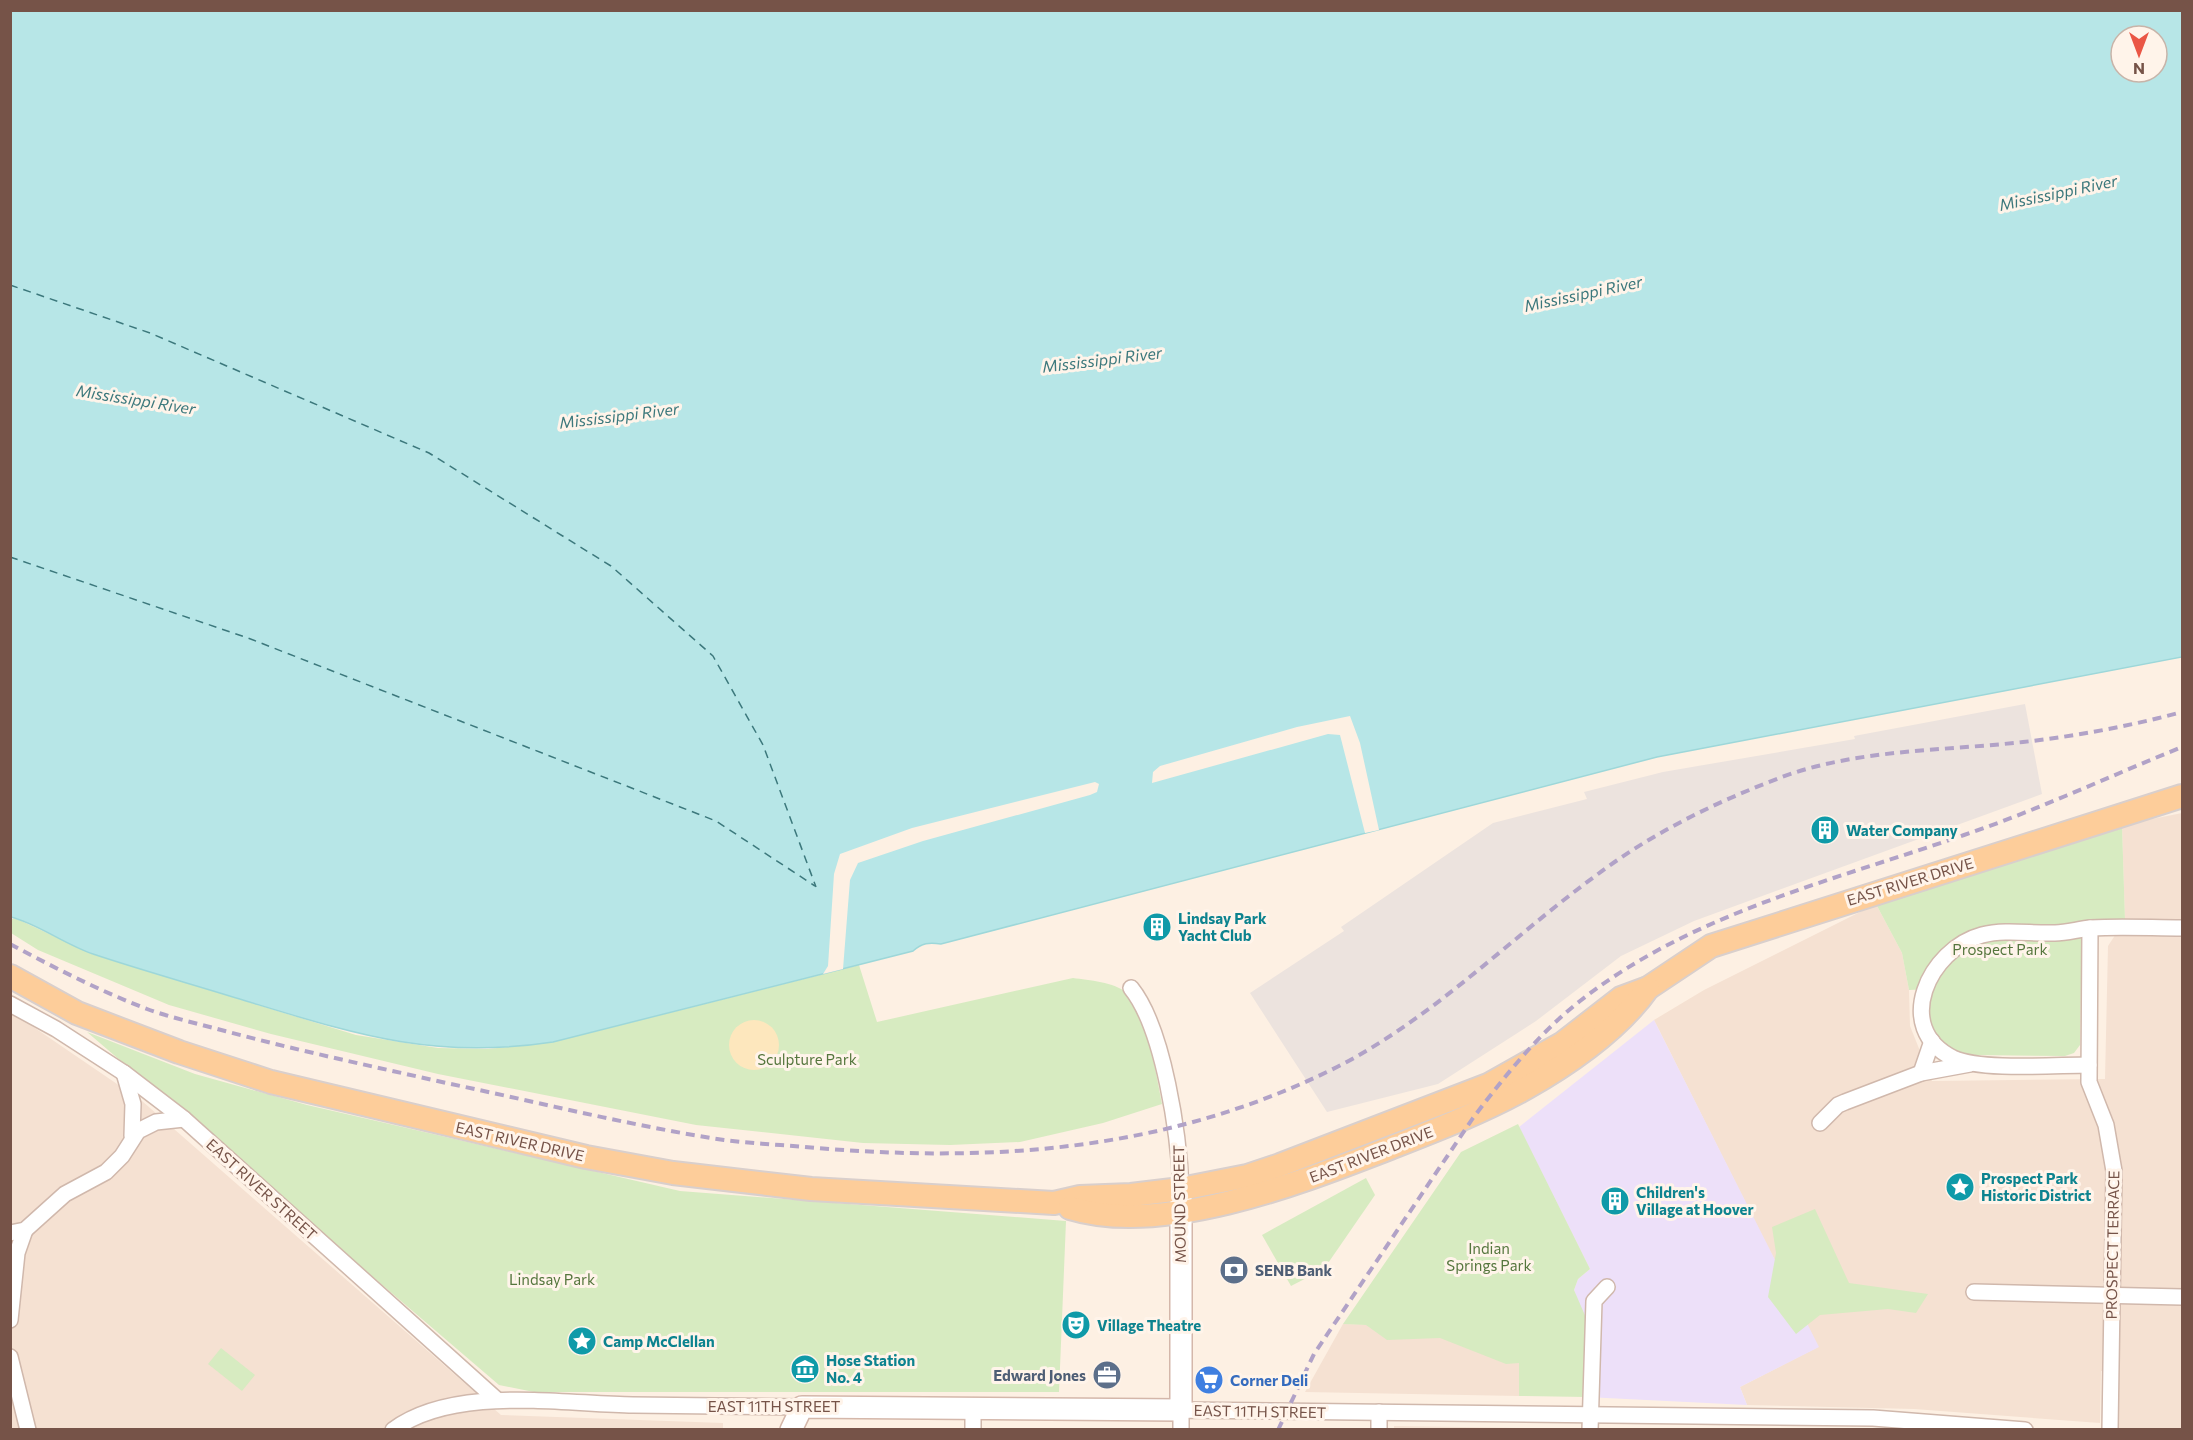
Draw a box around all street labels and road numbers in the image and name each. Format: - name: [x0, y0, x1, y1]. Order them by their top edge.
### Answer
- street label: EAST RIVER DRIVE: [1845, 853, 1975, 909]
- street label: EAST RIVER DRIVE: [454, 1117, 586, 1165]
- street label: EAST RIVER DRIVE: [1307, 1122, 1436, 1186]
- street label: EAST RIVER STREET: [203, 1135, 321, 1244]
- street label: MOUND STREET: [1169, 1144, 1189, 1263]
- street label: PROSPECT TERRACE: [2102, 1170, 2122, 1320]
- street label: EAST 11TH STREET: [708, 1397, 841, 1415]
- street label: EAST 11TH STREET: [1194, 1401, 1327, 1421]

